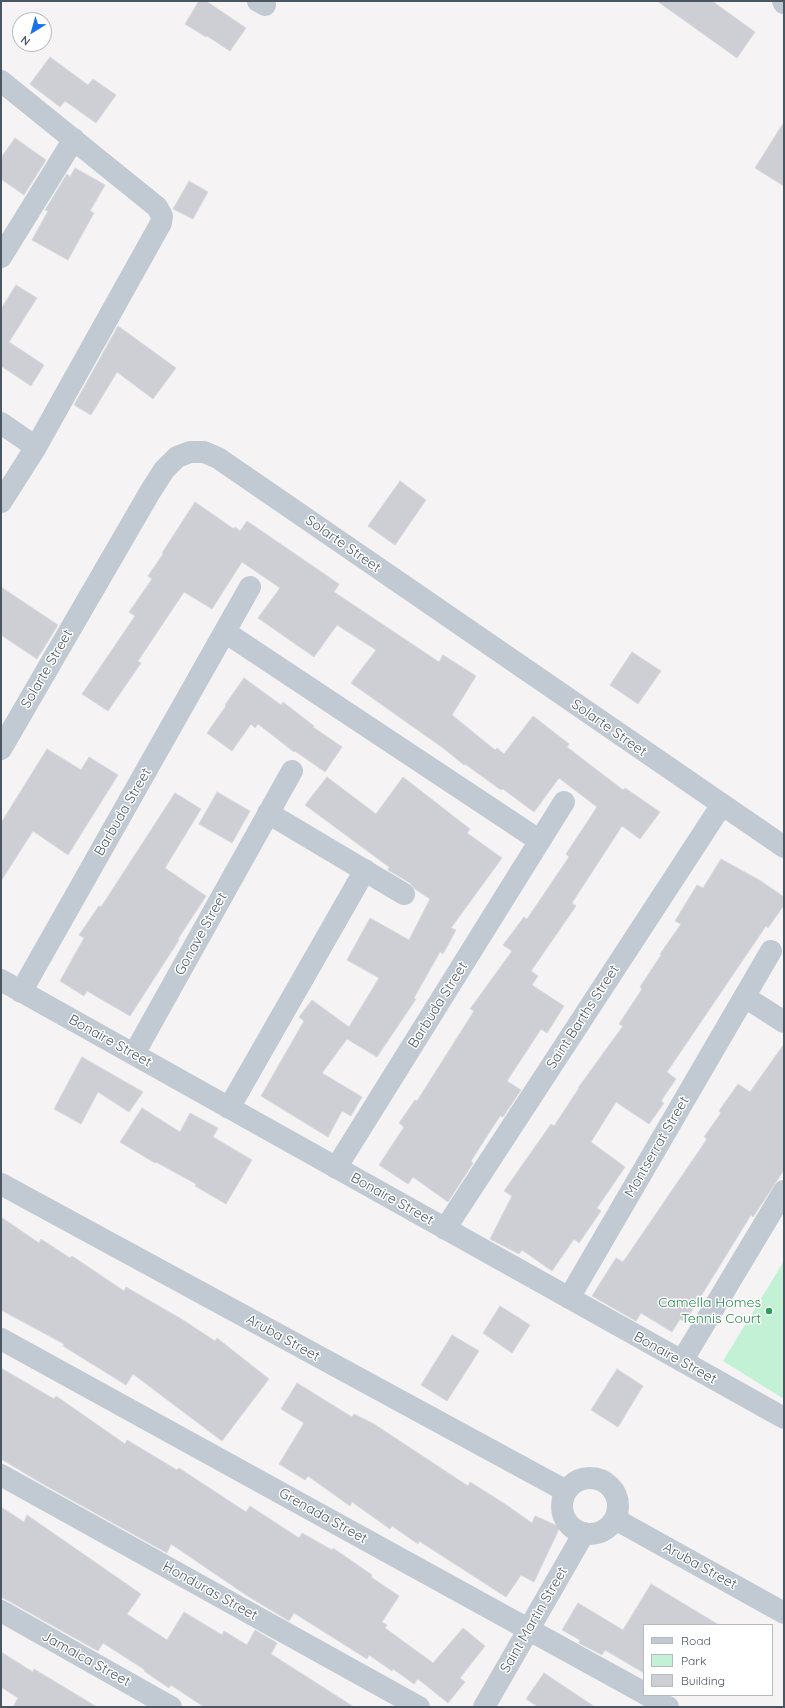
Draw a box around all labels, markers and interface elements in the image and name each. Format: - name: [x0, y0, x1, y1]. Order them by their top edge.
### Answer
- north arrow: [12, 12, 52, 52]
- text: N: [18, 33, 33, 49]
- street label: Solarte Street: [302, 512, 384, 576]
- street label: Solarte Street: [18, 627, 76, 711]
- street label: Solarte Street: [568, 696, 650, 760]
- street label: Barbuda Street: [91, 765, 155, 859]
- street label: Gonave Street: [171, 890, 231, 978]
- street label: Barbuda Street: [405, 959, 471, 1051]
- street label: Saint Barths Street: [543, 962, 623, 1072]
- street label: Bonaire Street: [66, 1011, 154, 1071]
- street label: Montserrat Street: [621, 1094, 693, 1200]
- street label: Bonaire Street: [348, 1169, 436, 1229]
- place label: Camella Homes Tennis Court: [658, 1295, 761, 1328]
- marker: Camella Homes Tennis Court: [764, 1306, 774, 1316]
- street label: Aruba Street: [243, 1311, 323, 1365]
- street label: Bonaire Street: [631, 1328, 719, 1388]
- street label: Grenada Street: [276, 1485, 370, 1547]
- street label: Aruba Street: [660, 1539, 740, 1593]
- street label: Honduras Street: [160, 1558, 260, 1624]
- street label: Saint Martin Street: [497, 1564, 571, 1676]
- legend: [643, 1624, 773, 1696]
- street label: Jamaica Street: [39, 1628, 133, 1690]
- text: Road: [681, 1633, 711, 1648]
- text: Park: [681, 1653, 706, 1668]
- text: Building: [681, 1673, 725, 1688]

